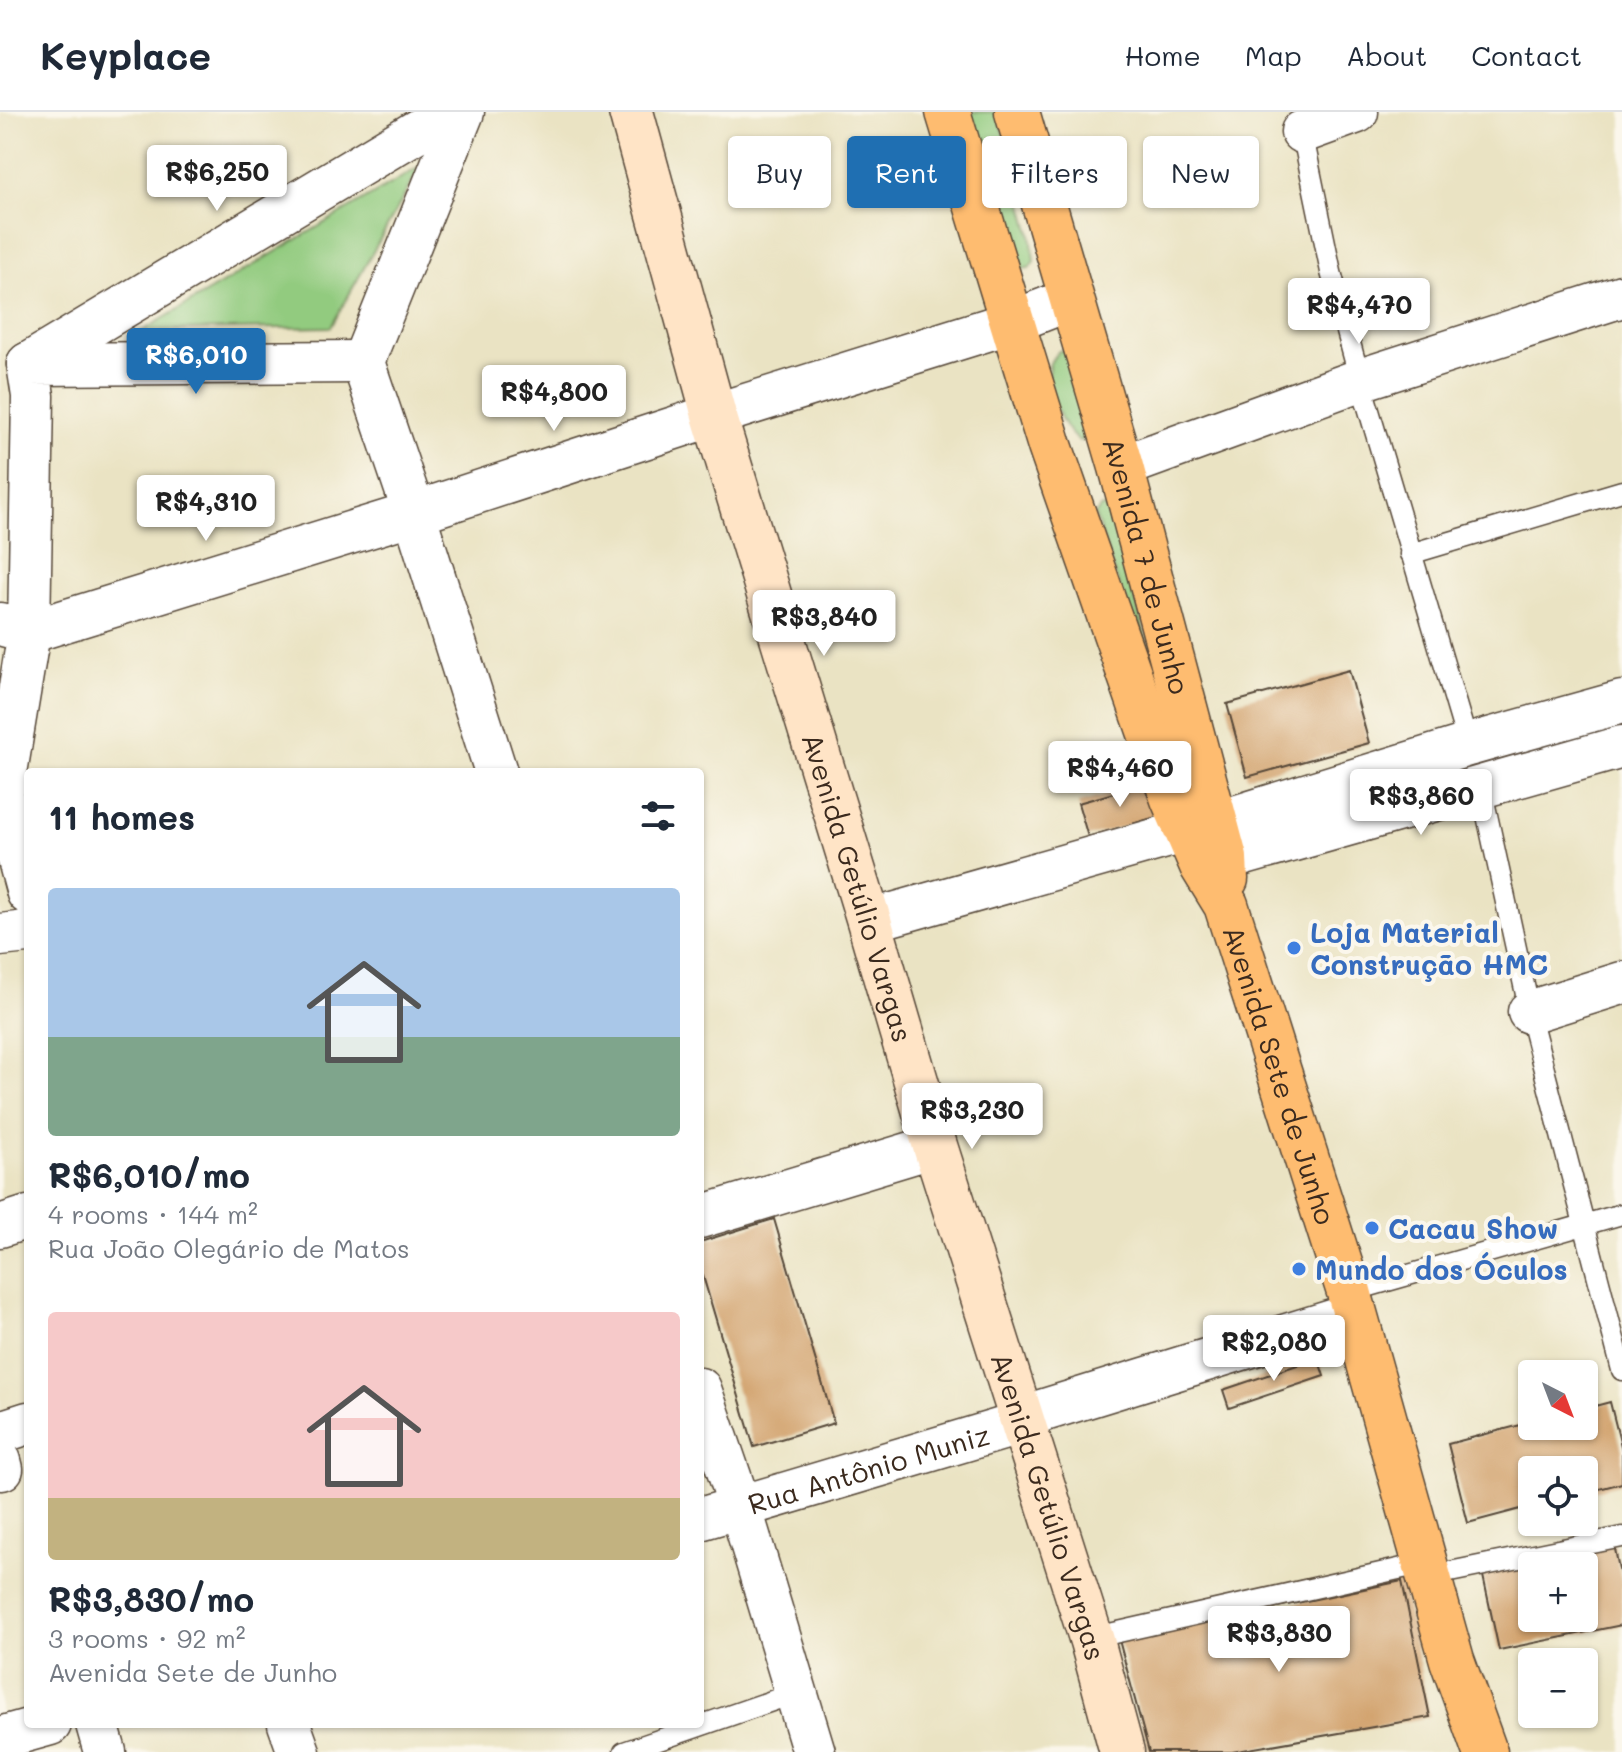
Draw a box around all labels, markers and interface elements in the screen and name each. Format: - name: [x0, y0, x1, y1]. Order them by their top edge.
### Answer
- text: Keyplace: [40, 30, 211, 80]
- text: Home: [1125, 37, 1201, 73]
- text: Map: [1245, 37, 1302, 73]
- text: About: [1346, 37, 1427, 73]
- text: Contact: [1471, 37, 1582, 73]
- chip: Buy: [728, 136, 831, 208]
- chip: Rent: [847, 136, 966, 208]
- chip: Filters: [982, 136, 1127, 208]
- chip: New: [1143, 136, 1259, 208]
- pin: R$6,250: [143, 145, 291, 213]
- text: R$6,250: [165, 154, 269, 188]
- pin: R$4,470: [1285, 278, 1433, 346]
- text: R$4,470: [1306, 287, 1412, 321]
- pin: R$6,010: [122, 328, 270, 396]
- text: R$6,010: [145, 337, 247, 371]
- pin: R$4,800: [480, 365, 628, 433]
- text: R$4,800: [500, 374, 608, 408]
- street label: Avenida 7 de Junho: [1095, 433, 1199, 698]
- pin: R$4,310: [132, 475, 280, 543]
- text: R$4,310: [155, 484, 257, 518]
- pin: R$3,840: [750, 590, 898, 658]
- text: R$3,840: [771, 599, 877, 633]
- street label: Avenida Getúlio Vargas: [794, 729, 921, 1046]
- pin: R$4,460: [1046, 741, 1194, 809]
- text: R$4,460: [1066, 750, 1174, 784]
- pin: R$3,860: [1347, 769, 1495, 837]
- text: R$3,860: [1368, 778, 1474, 812]
- text: 11 homes: [48, 794, 195, 839]
- icon: filters: [636, 794, 680, 838]
- place label: Loja Material Construção HMC: [1310, 914, 1548, 982]
- street label: Avenida Sete de Junho: [1216, 921, 1344, 1229]
- marker: Loja Material Construção HMC: [1285, 939, 1303, 957]
- icon: home: [292, 940, 436, 1084]
- pin: R$3,230: [898, 1083, 1046, 1151]
- text: R$3,230: [920, 1092, 1024, 1126]
- text: R$6,010/mo: [48, 1152, 250, 1197]
- text: 4 rooms · 144 m²: [48, 1197, 258, 1231]
- place label: Cacau Show: [1388, 1210, 1558, 1246]
- marker: Cacau Show: [1363, 1219, 1381, 1237]
- text: Rua João Olegário de Matos: [48, 1231, 410, 1265]
- place label: Mundo dos Óculos: [1315, 1251, 1568, 1287]
- marker: Mundo dos Óculos: [1290, 1260, 1308, 1278]
- pin: R$2,080: [1200, 1315, 1348, 1383]
- text: R$2,080: [1221, 1324, 1327, 1358]
- street label: Avenida Getúlio Vargas: [984, 1348, 1114, 1664]
- north arrow: [1518, 1360, 1598, 1440]
- map controls: [1518, 1360, 1598, 1728]
- icon: home: [292, 1364, 436, 1508]
- street label: Rua Antônio Muniz: [743, 1416, 994, 1522]
- button: locate: [1518, 1456, 1598, 1536]
- button: +: [1518, 1552, 1598, 1632]
- text: R$3,830/mo: [48, 1576, 254, 1621]
- pin: R$3,830: [1205, 1606, 1353, 1674]
- text: R$3,830: [1226, 1615, 1332, 1649]
- text: 3 rooms · 92 m²: [48, 1621, 246, 1655]
- button: −: [1518, 1648, 1598, 1728]
- text: Avenida Sete de Junho: [48, 1655, 337, 1689]

